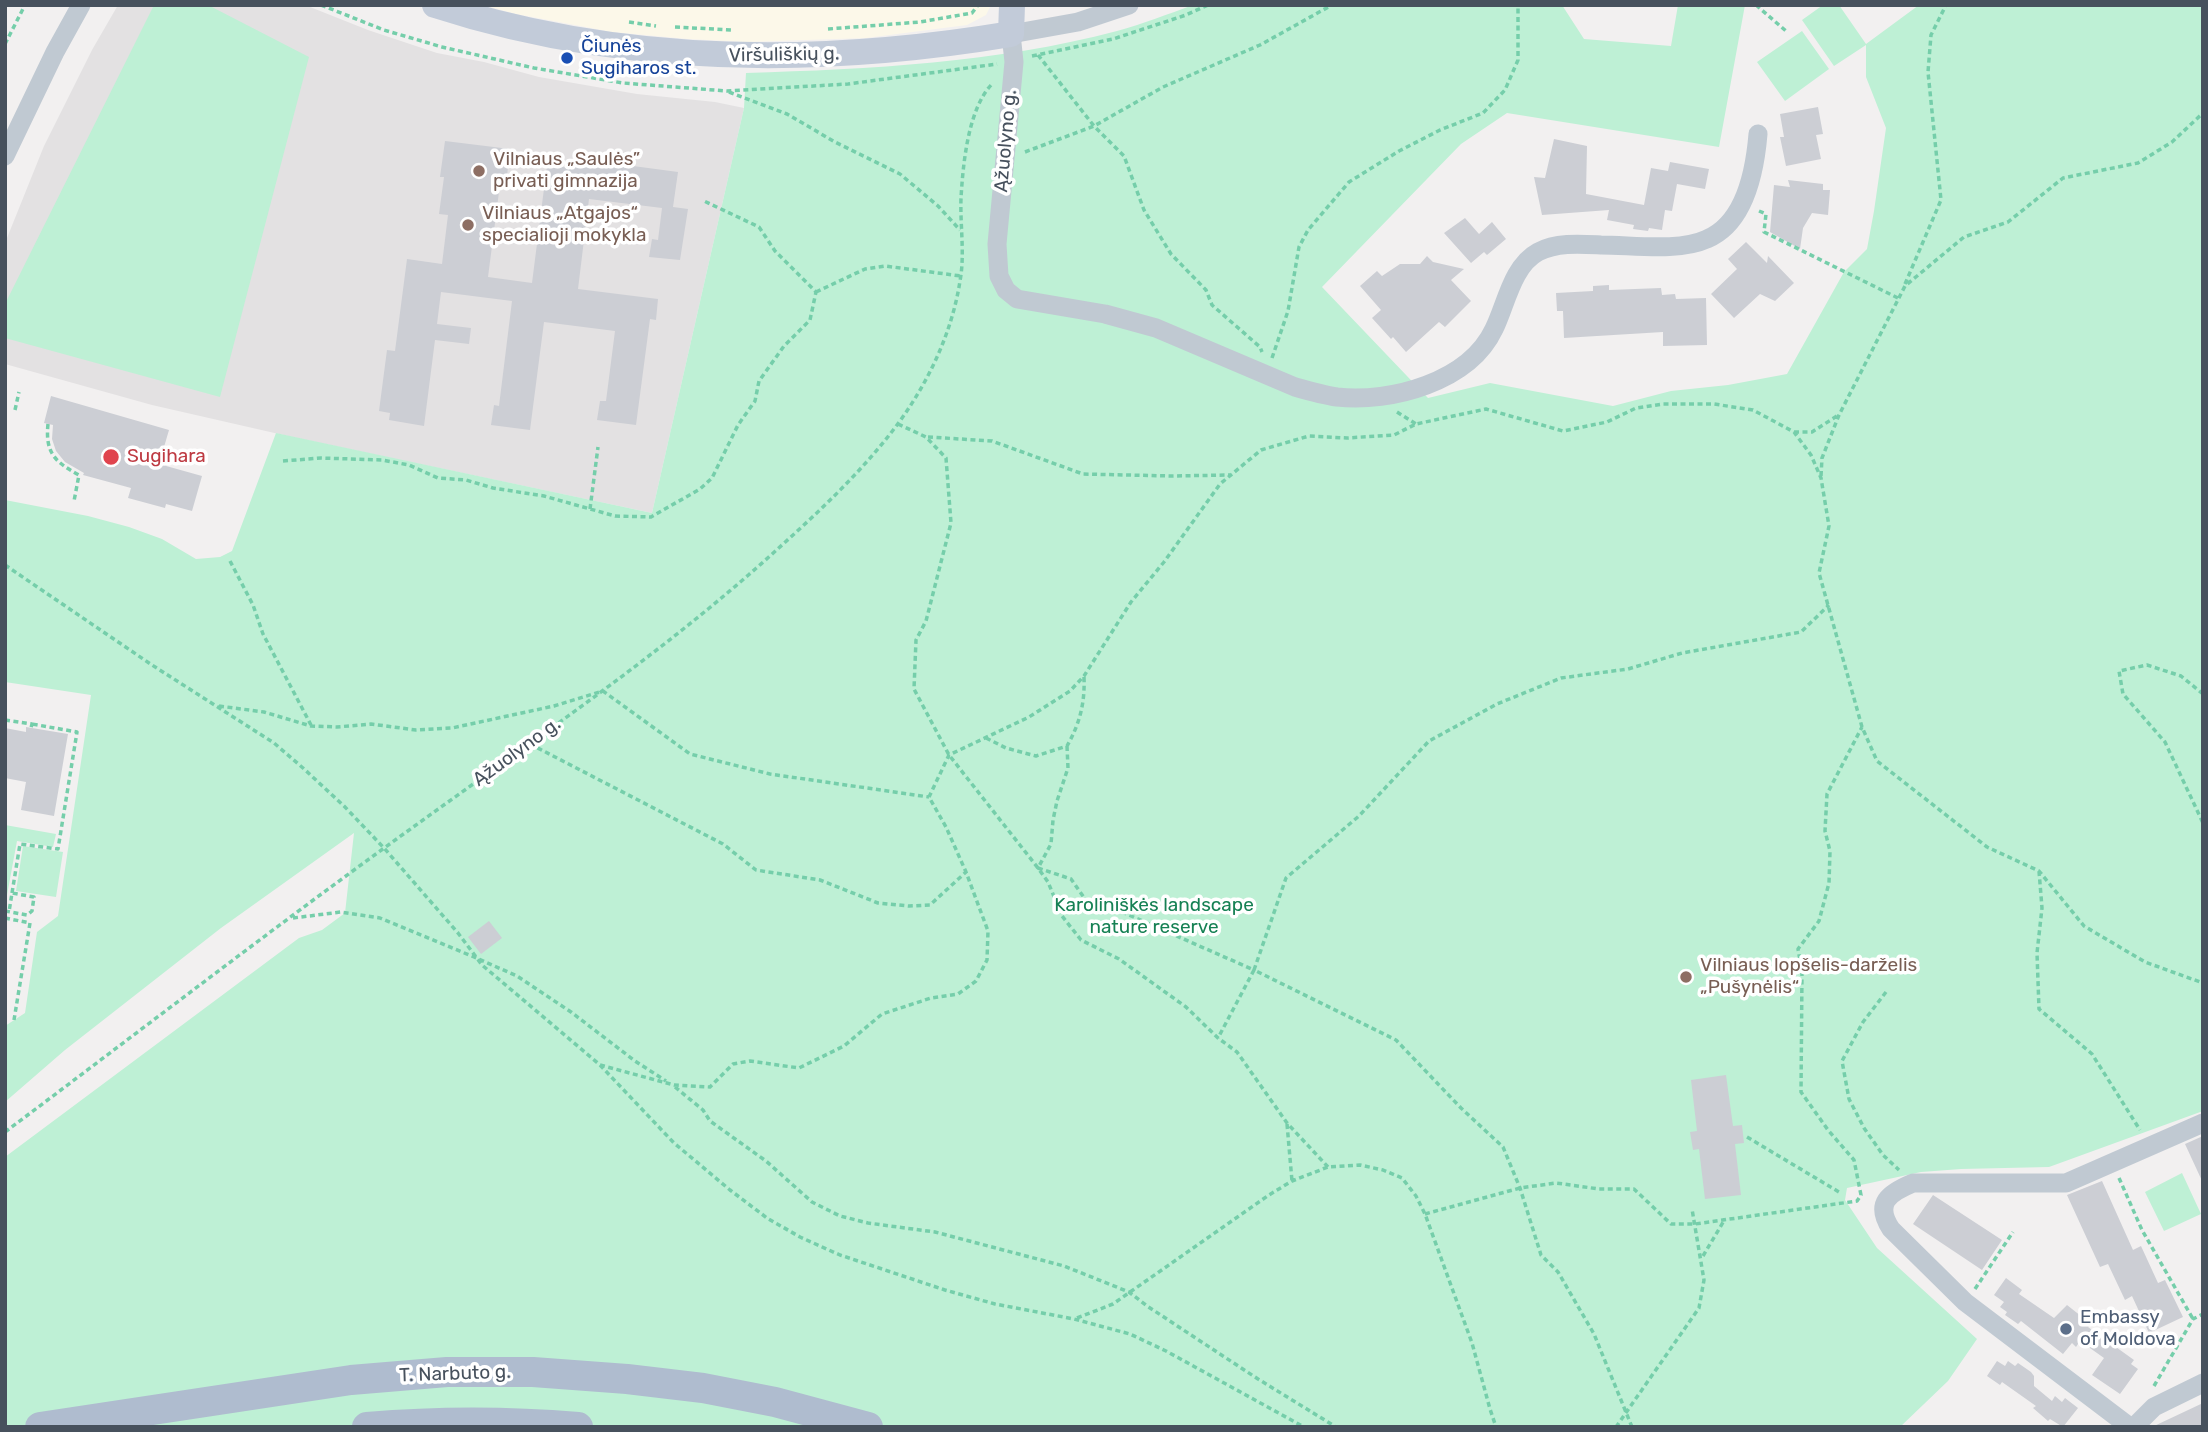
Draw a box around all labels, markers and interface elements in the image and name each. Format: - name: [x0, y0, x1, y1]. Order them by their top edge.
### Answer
- place label: Čiunės Sugiharos st.: [581, 36, 696, 80]
- street label: Viršuliškių g.: [728, 43, 840, 67]
- marker: Čiunės Sugiharos st.: [559, 50, 575, 66]
- street label: Ąžuolyno g.: [990, 89, 1022, 193]
- place label: Vilniaus „Saulės” privati gimnazija: [493, 149, 640, 193]
- marker: Vilniaus „Saulės” privati gimnazija: [471, 163, 487, 179]
- place label: Vilniaus „Atgajos“ specialioji mokykla: [482, 203, 646, 247]
- marker: Vilniaus „Atgajos“ specialioji mokykla: [460, 217, 476, 233]
- place label: Sugihara: [127, 446, 206, 468]
- marker: Sugihara: [101, 447, 121, 467]
- street label: Ąžuolyno g.: [469, 712, 565, 792]
- park label: Karoliniškės landscape nature reserve: [1054, 895, 1254, 939]
- place label: Vilniaus lopšelis-darželis „Pušynėlis“: [1700, 955, 1917, 999]
- marker: Vilniaus lopšelis-darželis „Pušynėlis“: [1678, 969, 1694, 985]
- place label: Embassy of Moldova: [2080, 1307, 2176, 1351]
- marker: Embassy of Moldova: [2058, 1321, 2074, 1337]
- street label: T. Narbuto g.: [399, 1361, 511, 1387]

